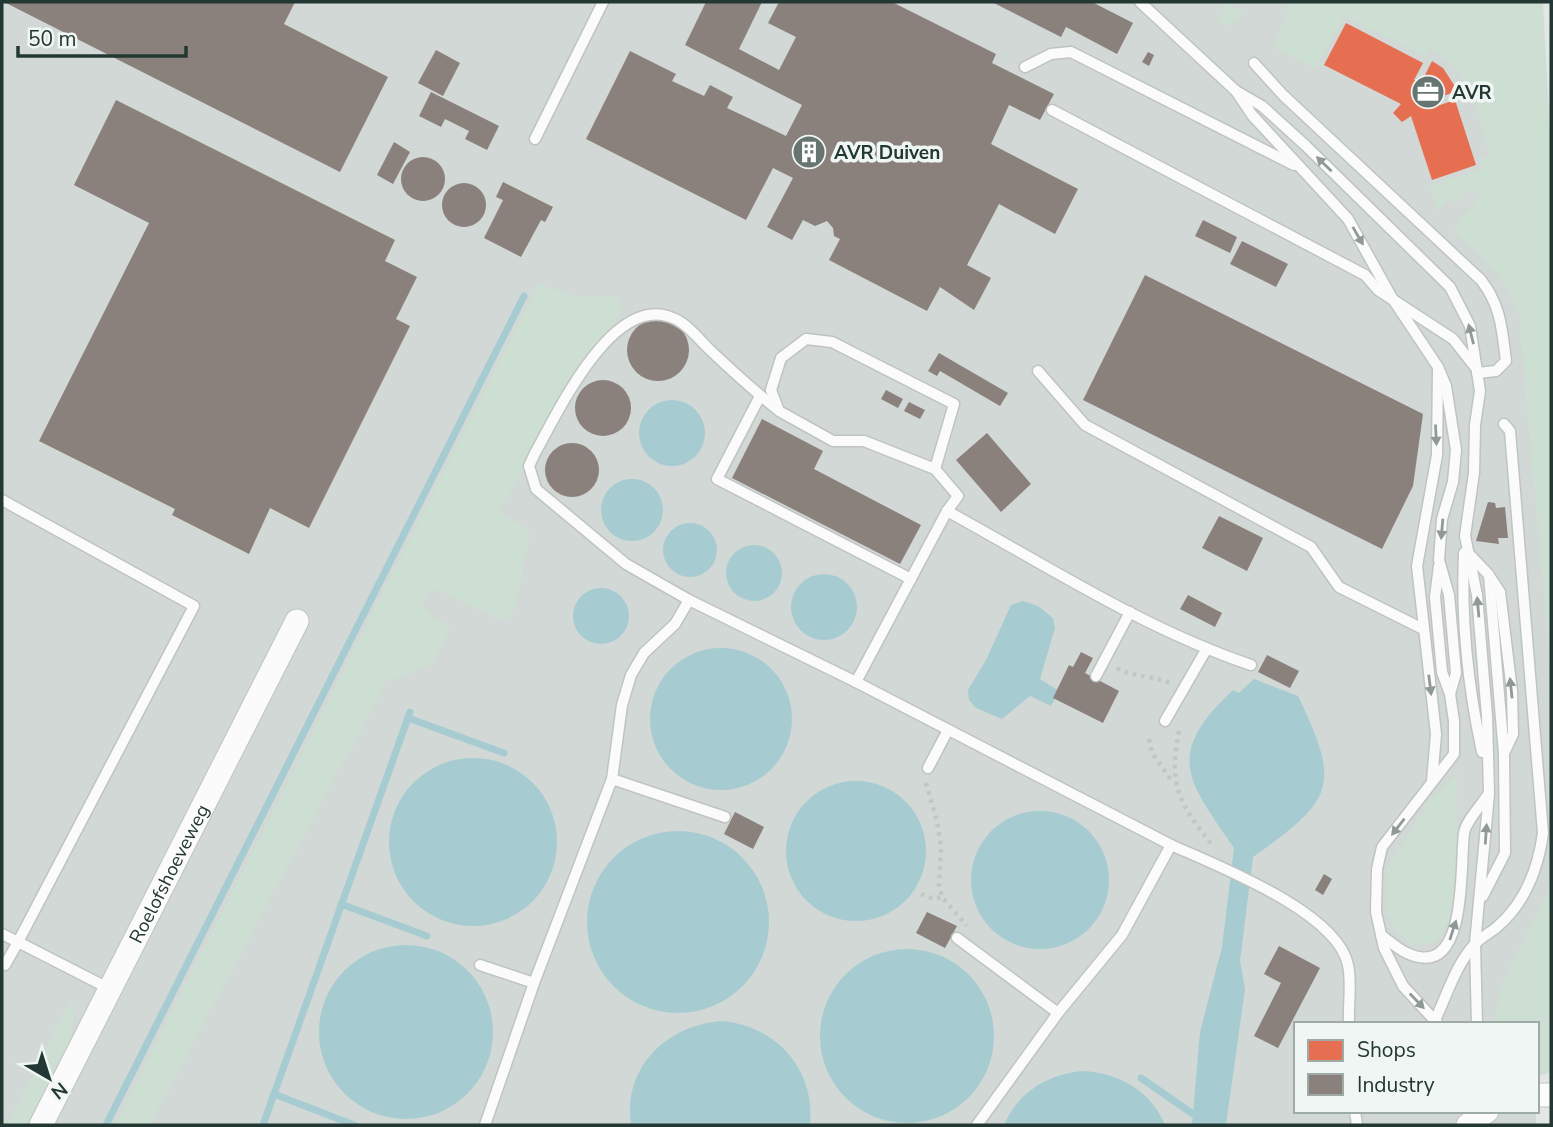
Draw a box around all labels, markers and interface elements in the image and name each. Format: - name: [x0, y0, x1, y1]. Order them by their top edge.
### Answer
- scale bar: [18, 14, 186, 58]
- text: 50 m: [28, 25, 77, 53]
- office icon: AVR: [1409, 73, 1447, 111]
- place label: AVR: [1452, 80, 1492, 106]
- building icon: AVR Duiven: [790, 133, 828, 171]
- place label: AVR Duiven: [834, 140, 940, 166]
- one-way arrow: [1316, 156, 1333, 172]
- one-way arrow: [1352, 227, 1364, 246]
- one-way arrow: [1465, 322, 1476, 344]
- one-way arrow: [1431, 425, 1442, 447]
- one-way arrow: [1436, 518, 1447, 540]
- one-way arrow: [1472, 596, 1483, 618]
- one-way arrow: [1424, 674, 1435, 696]
- one-way arrow: [1505, 677, 1516, 699]
- street label: Roelofshoeveweg: [123, 800, 216, 948]
- one-way arrow: [1391, 818, 1405, 836]
- one-way arrow: [1481, 823, 1492, 845]
- one-way arrow: [1448, 919, 1458, 940]
- one-way arrow: [1408, 992, 1424, 1009]
- legend: [1294, 1022, 1539, 1113]
- text: Shops: [1357, 1036, 1416, 1064]
- north arrow: [14, 1043, 84, 1113]
- text: Industry: [1357, 1071, 1435, 1099]
- text: N: [45, 1076, 73, 1105]

